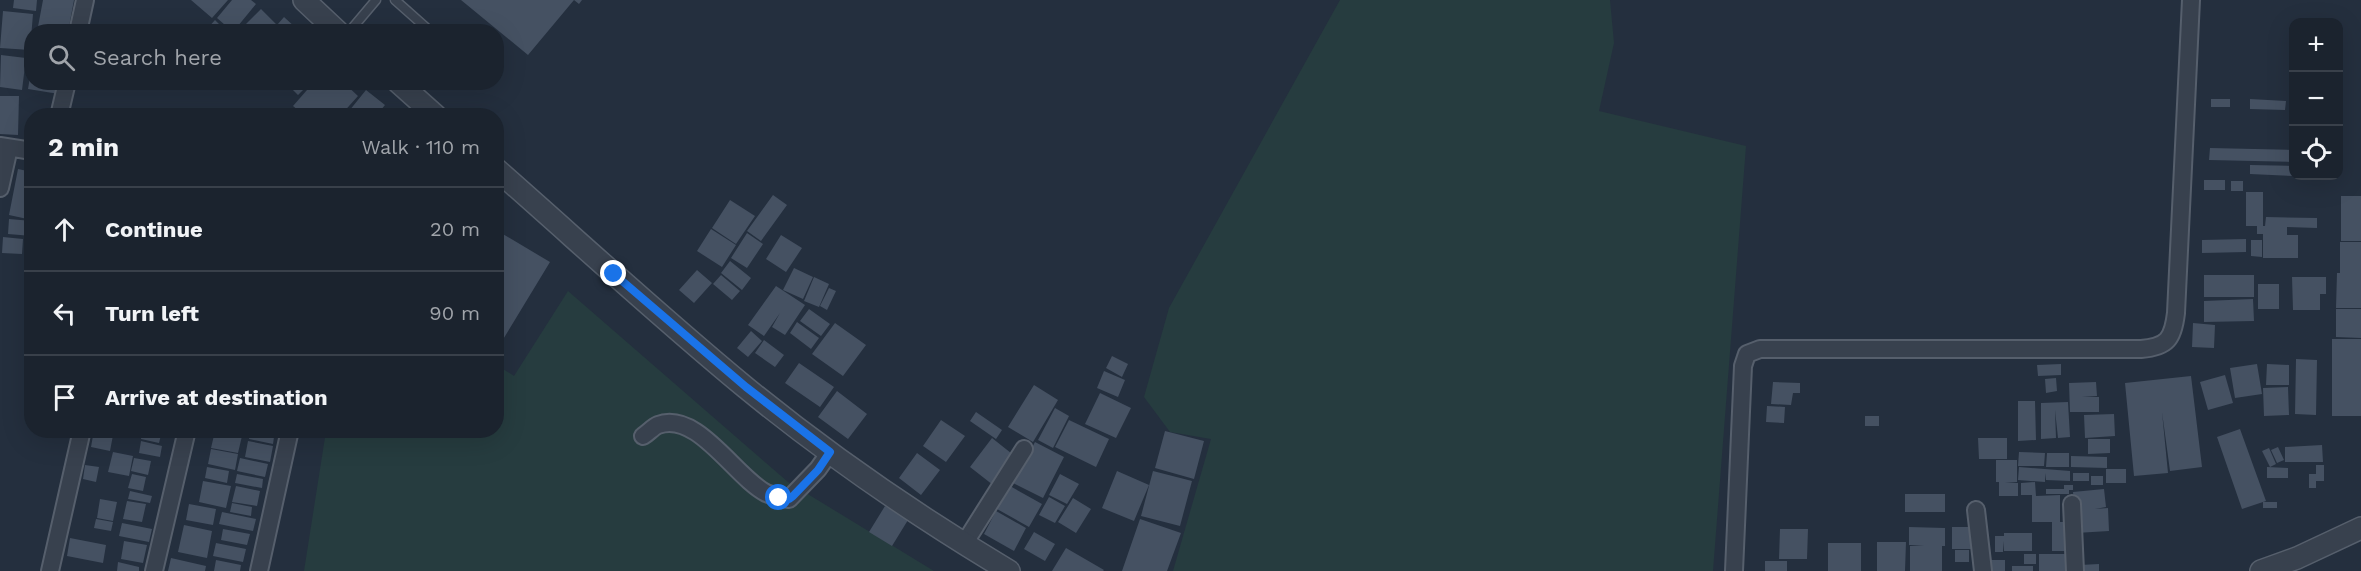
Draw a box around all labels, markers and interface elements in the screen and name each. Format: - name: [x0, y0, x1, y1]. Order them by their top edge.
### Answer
- map controls: [2289, 18, 2343, 180]
- button: +: [2289, 18, 2343, 72]
- search box: [24, 24, 504, 90]
- icon: search: [45, 41, 78, 74]
- text: Search here: [93, 45, 222, 70]
- button: −: [2289, 72, 2343, 126]
- button: locate: [2289, 126, 2343, 180]
- text: 2 min: [48, 132, 119, 162]
- text: Walk · 110 m: [362, 135, 480, 159]
- icon: ahead: [48, 213, 81, 246]
- text: Continue: [105, 217, 203, 242]
- text: 20 m: [430, 217, 480, 241]
- route end: [600, 260, 626, 286]
- icon: left: [48, 297, 81, 330]
- text: Turn left: [105, 301, 199, 326]
- text: 90 m: [429, 301, 480, 325]
- icon: arrive: [48, 381, 81, 414]
- text: Arrive at destination: [105, 385, 328, 410]
- route start: [765, 484, 791, 510]

